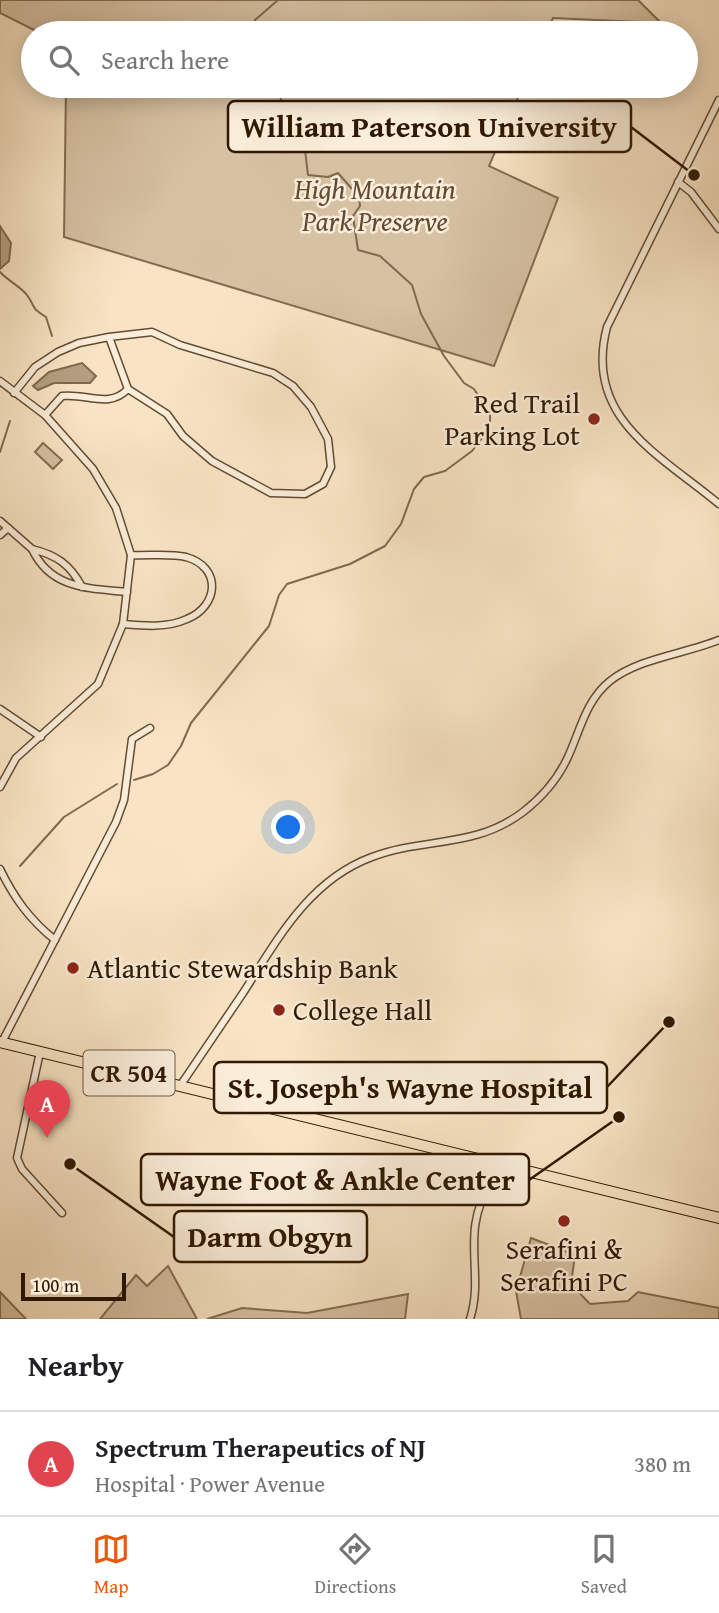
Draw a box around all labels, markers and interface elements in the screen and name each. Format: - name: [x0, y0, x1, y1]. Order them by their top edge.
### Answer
- search box: [21, 21, 698, 98]
- text: Search here: [101, 40, 229, 79]
- icon: search: [45, 41, 83, 79]
- callout: William Paterson University: [228, 101, 631, 152]
- text: William Paterson University: [241, 104, 617, 148]
- park label: High Mountain Park Preserve: [293, 168, 456, 241]
- place label: Red Trail Parking Lot: [444, 382, 580, 455]
- marker: Red Trail Parking Lot: [586, 411, 602, 427]
- your location: [271, 810, 305, 844]
- place label: Atlantic Stewardship Bank: [87, 947, 398, 988]
- marker: Atlantic Stewardship Bank: [65, 960, 81, 976]
- place label: College Hall: [293, 989, 432, 1030]
- marker: College Hall: [271, 1002, 287, 1018]
- road number: CR 504: [83, 1050, 174, 1096]
- callout: St. Joseph's Wayne Hospital: [214, 1062, 607, 1113]
- text: St. Joseph's Wayne Hospital: [228, 1065, 592, 1109]
- pin: A: [24, 1080, 70, 1138]
- callout: Wayne Foot & Ankle Center: [141, 1154, 529, 1205]
- text: Wayne Foot & Ankle Center: [155, 1157, 515, 1201]
- callout: Darm Obgyn: [174, 1211, 367, 1262]
- marker: Serafini & Serafini PC: [556, 1213, 572, 1229]
- text: Darm Obgyn: [187, 1214, 353, 1258]
- place label: Serafini & Serafini PC: [500, 1228, 628, 1301]
- scale bar: [21, 1270, 126, 1302]
- text: 100 m: [32, 1271, 79, 1299]
- text: Nearby: [28, 1343, 124, 1387]
- text: Spectrum Therapeutics of NJ: [95, 1428, 426, 1467]
- text: A: [44, 1447, 58, 1480]
- text: 380 m: [634, 1447, 691, 1480]
- text: Hospital · Power Avenue: [95, 1467, 325, 1500]
- tab: Map: [92, 1530, 130, 1600]
- tab: Directions: [315, 1530, 396, 1600]
- tab: Saved: [581, 1530, 627, 1600]

